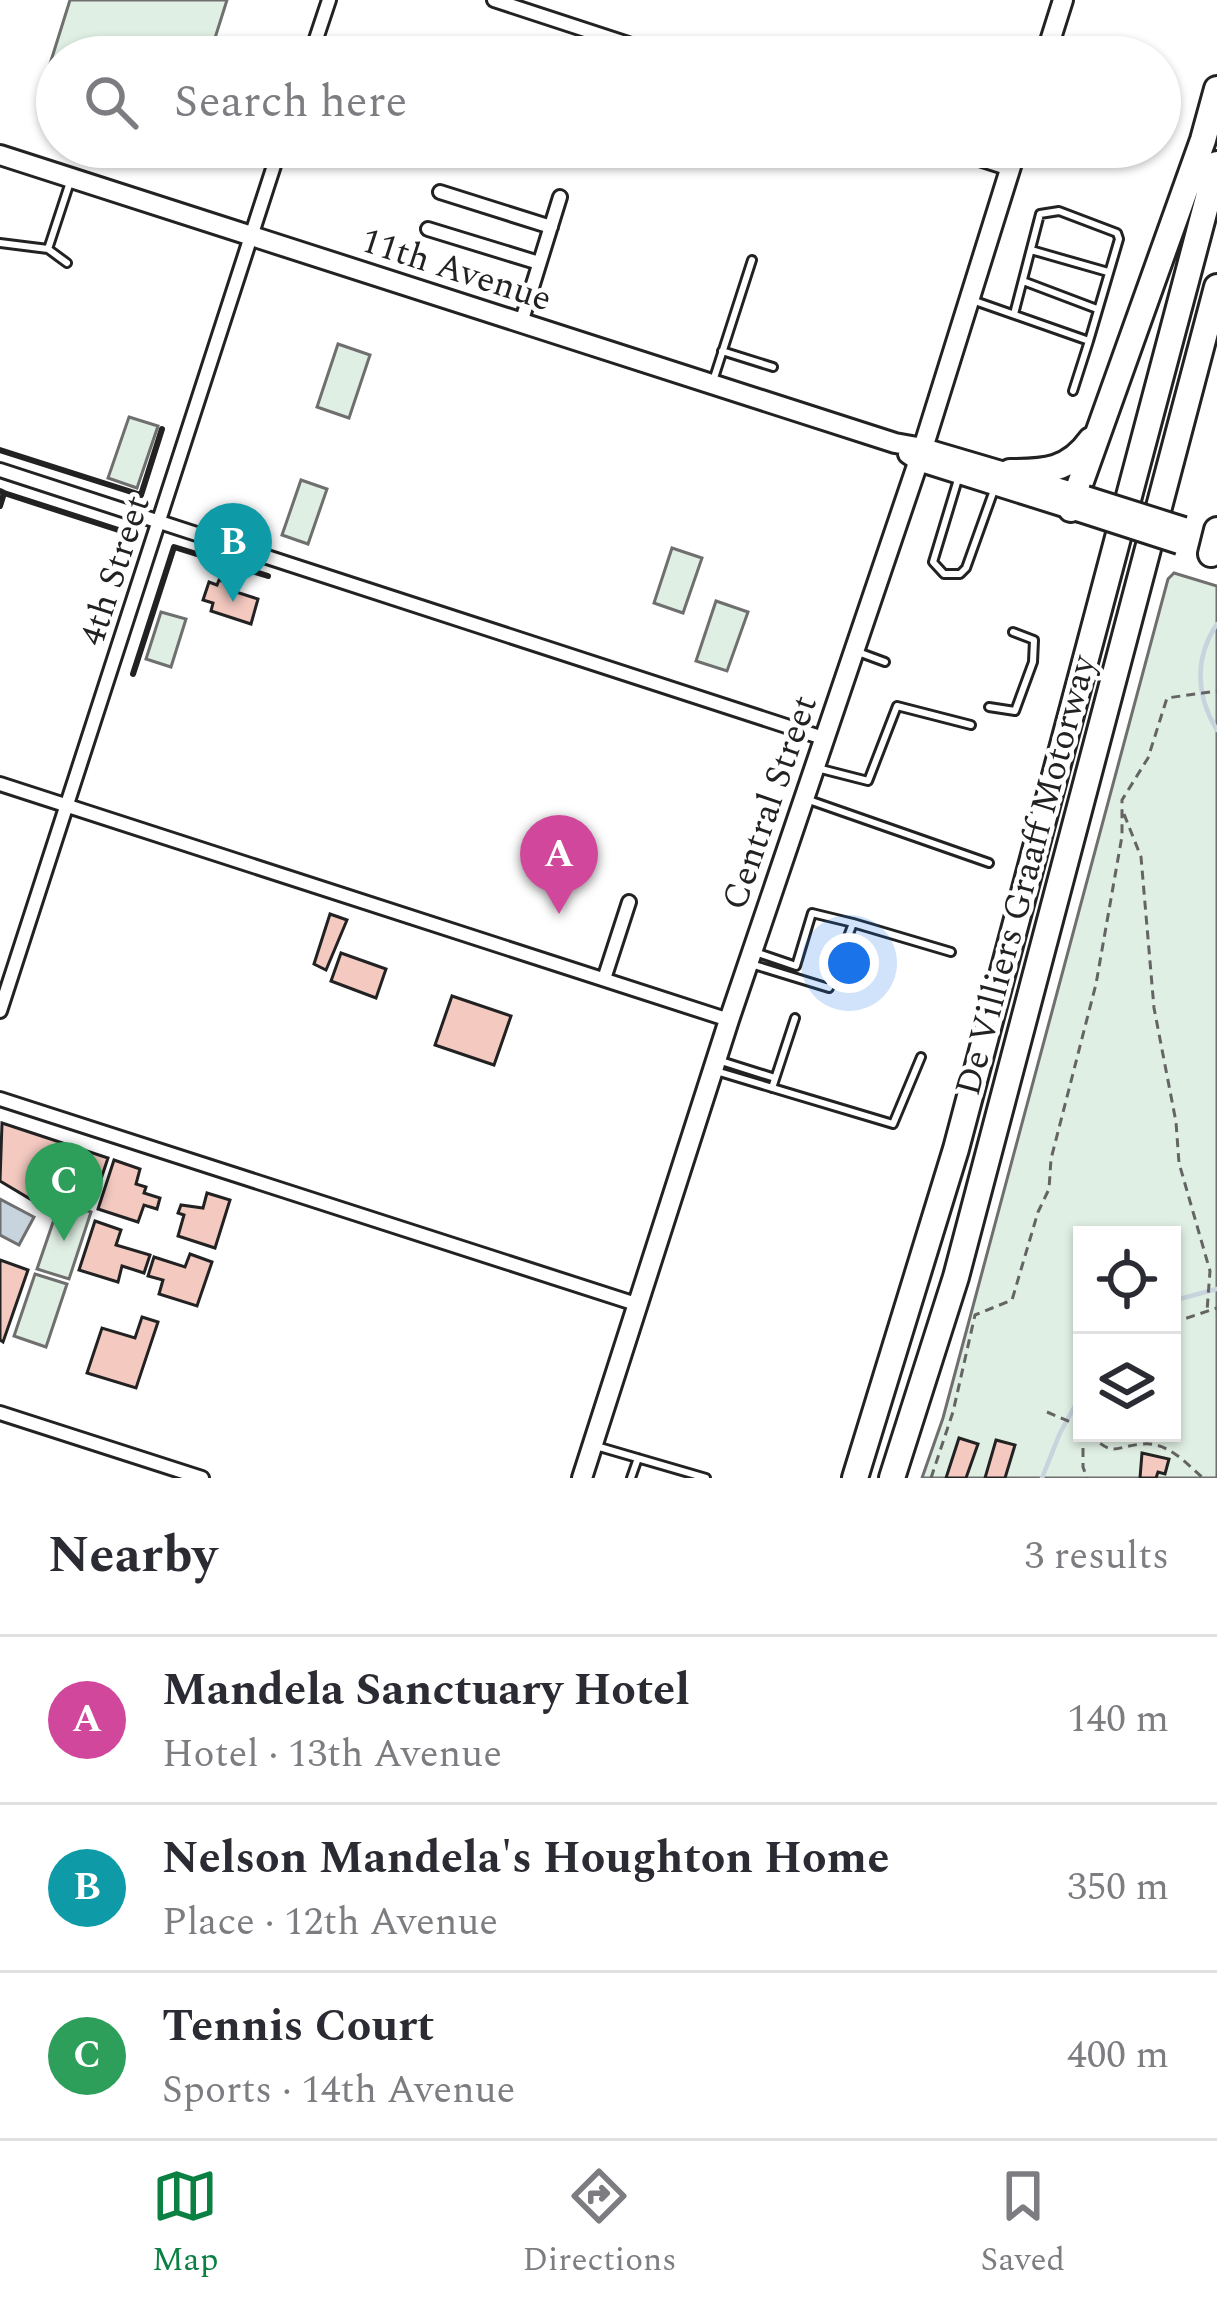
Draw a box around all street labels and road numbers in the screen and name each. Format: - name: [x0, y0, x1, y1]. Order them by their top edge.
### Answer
- street label: 11th Avenue: [354, 214, 559, 327]
- street label: 4th Street: [65, 488, 166, 653]
- street label: De Villiers Graaff Motorway: [941, 648, 1112, 1102]
- street label: Central Street: [708, 688, 833, 918]

